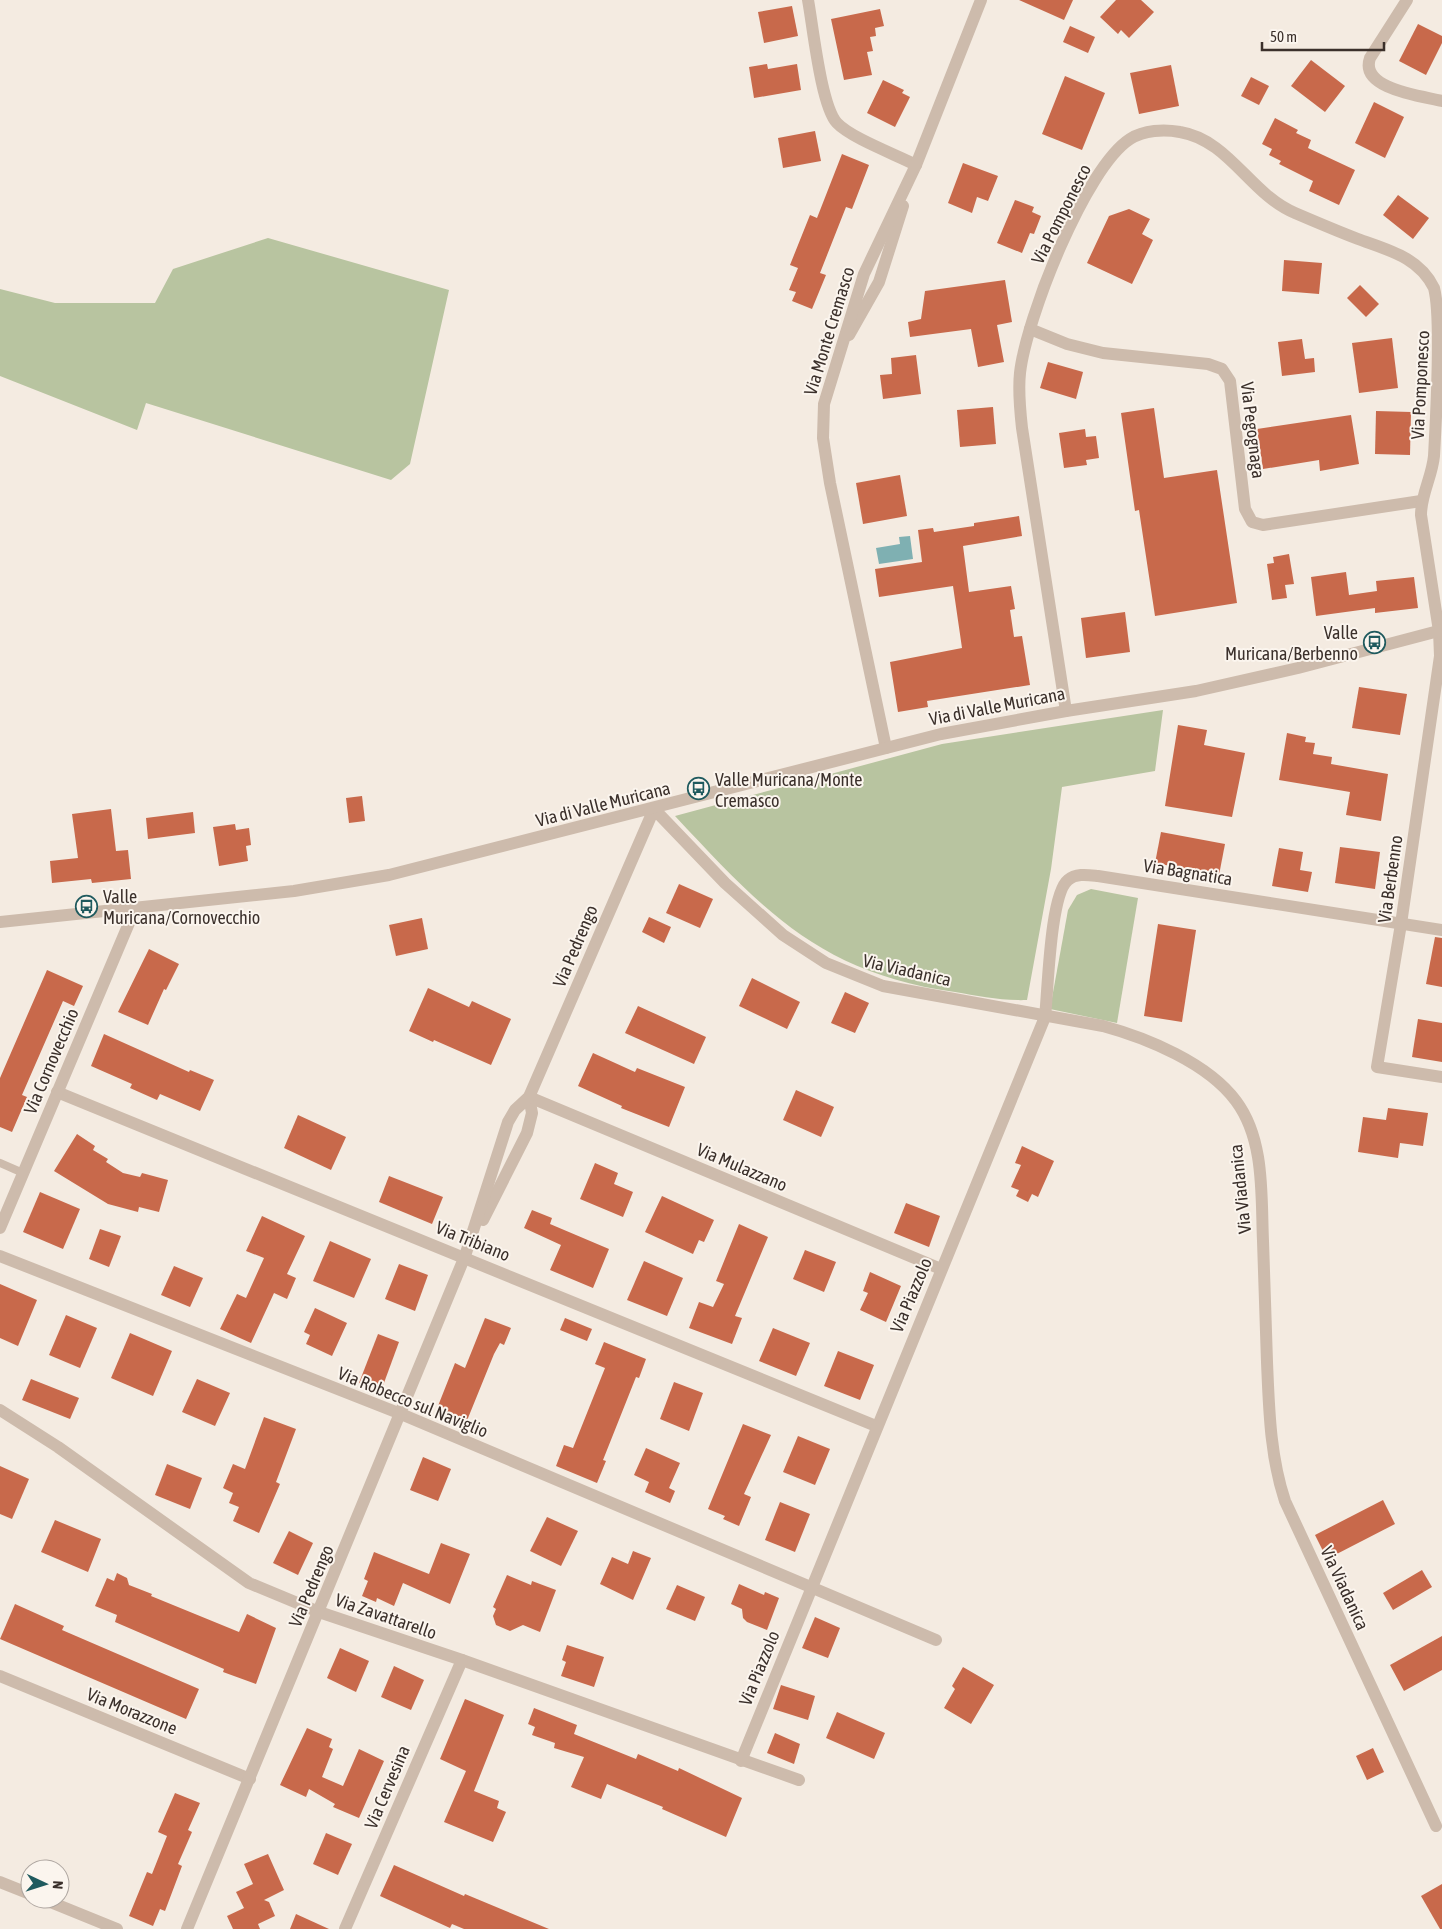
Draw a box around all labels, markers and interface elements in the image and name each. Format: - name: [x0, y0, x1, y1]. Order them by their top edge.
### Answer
- scale bar: [1262, 20, 1384, 52]
- text: 50 m: [1270, 28, 1297, 45]
- street label: Via Pomponesco: [1027, 161, 1095, 267]
- street label: Via Monte Cremasco: [800, 264, 858, 398]
- street label: Via Pomponesco: [1407, 330, 1433, 440]
- street label: Via Pegognaga: [1237, 381, 1269, 479]
- place label: Valle Muricana/Berbenno: [1225, 622, 1358, 664]
- bus stop icon: Valle Muricana/Berbenno: [1362, 630, 1386, 654]
- street label: Via di Valle Muricana: [927, 683, 1067, 729]
- place label: Valle Muricana/Monte Cremasco: [715, 769, 863, 811]
- street label: Via di Valle Muricana: [534, 777, 672, 831]
- bus stop icon: Valle Muricana/Monte Cremasco: [687, 777, 711, 801]
- street label: Via Berbenno: [1373, 834, 1407, 924]
- street label: Via Bagnatica: [1142, 855, 1234, 889]
- place label: Valle Muricana/Cornovecchio: [103, 886, 260, 928]
- bus stop icon: Valle Muricana/Cornovecchio: [75, 894, 99, 918]
- street label: Via Pedrengo: [548, 902, 602, 990]
- street label: Via Viadanica: [861, 950, 953, 990]
- street label: Via Cornovecchio: [19, 1005, 83, 1117]
- street label: Via Mulazzano: [694, 1139, 790, 1195]
- street label: Via Viadanica: [1225, 1143, 1255, 1235]
- street label: Via Tribiano: [433, 1217, 513, 1265]
- street label: Via Piazzolo: [886, 1255, 936, 1335]
- street label: Via Robecco sul Naviglio: [335, 1362, 491, 1442]
- street label: Via Pedrengo: [284, 1542, 338, 1630]
- street label: Via Viadanica: [1316, 1543, 1374, 1633]
- street label: Via Zavattarello: [333, 1589, 439, 1643]
- street label: Via Piazzolo: [734, 1627, 784, 1709]
- street label: Via Morazzone: [84, 1683, 180, 1739]
- street label: Via Cervesina: [360, 1742, 414, 1832]
- north arrow: [20, 1859, 70, 1909]
- text: N: [50, 1880, 66, 1890]

